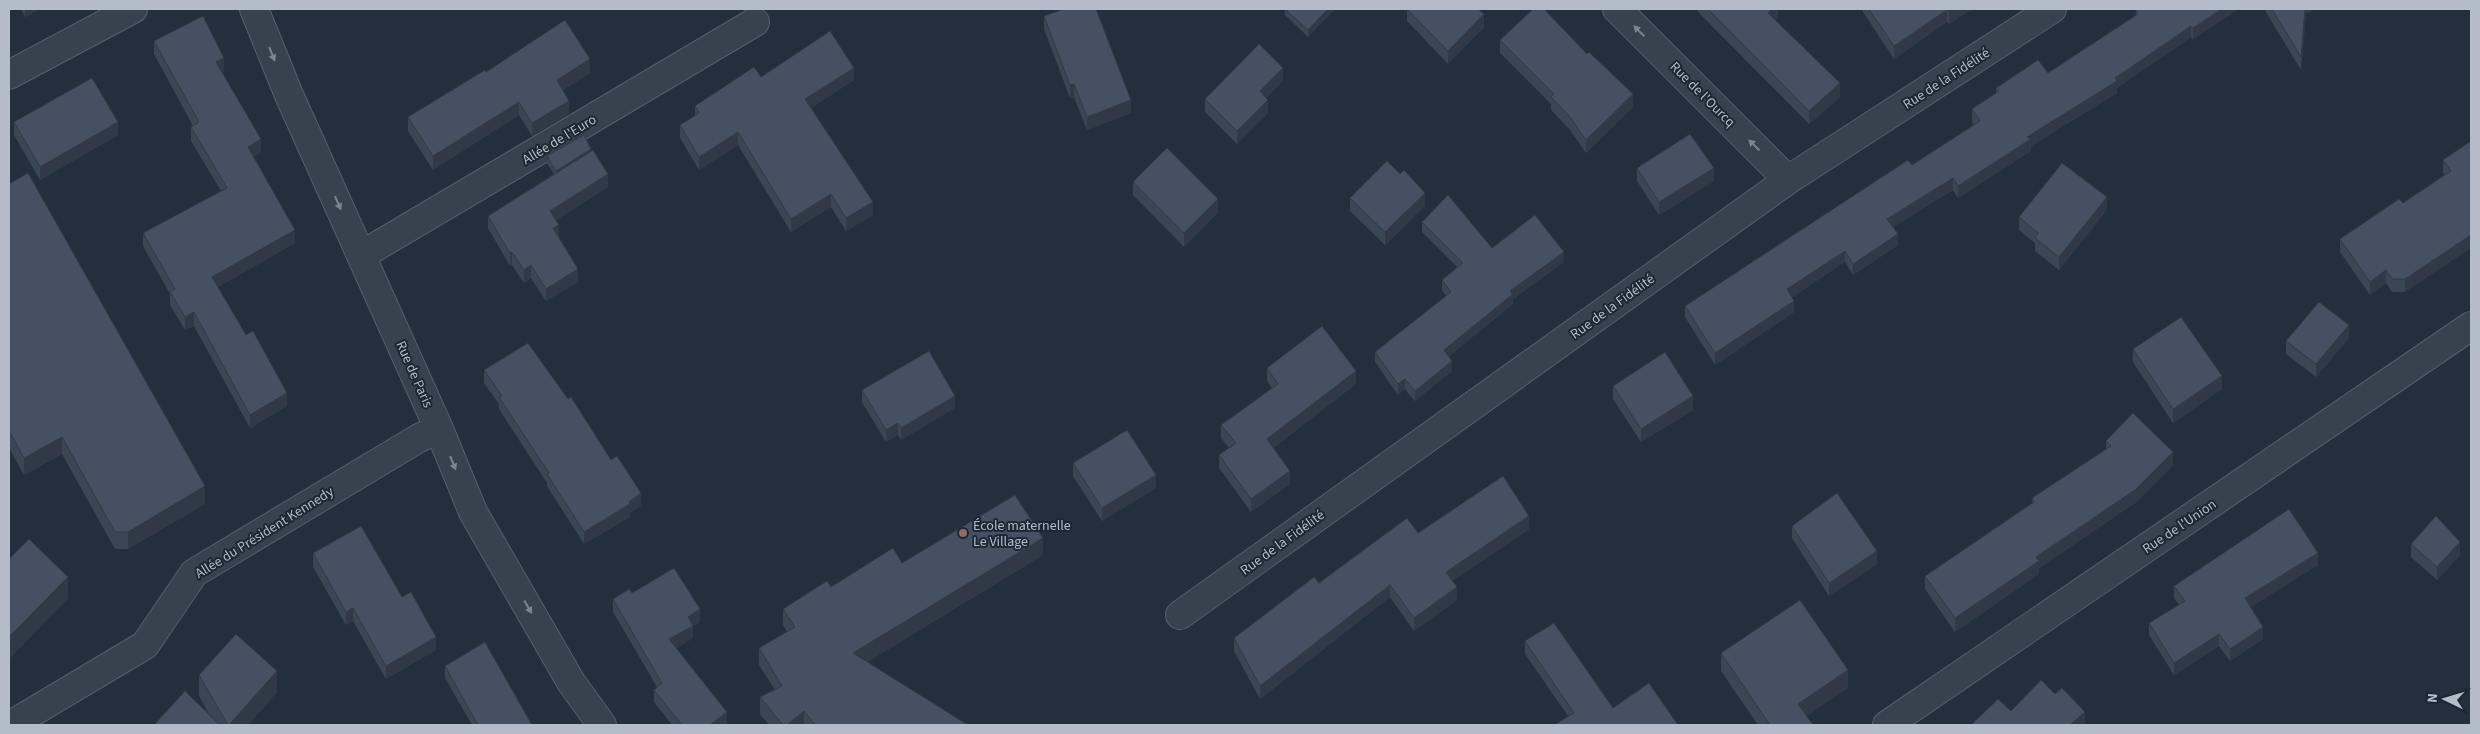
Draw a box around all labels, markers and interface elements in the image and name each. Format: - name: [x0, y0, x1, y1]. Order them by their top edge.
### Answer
- one-way arrow: [1633, 25, 1645, 37]
- street label: Rue de la Fidélité: [1899, 43, 1994, 114]
- one-way arrow: [269, 47, 277, 61]
- street label: Rue de l'Ourcq: [1665, 57, 1740, 132]
- street label: Allée de l'Euro: [519, 110, 600, 170]
- one-way arrow: [1748, 140, 1760, 152]
- one-way arrow: [334, 195, 342, 210]
- street label: Rue de la Fidélité: [1566, 269, 1659, 344]
- street label: Rue de Paris: [390, 338, 438, 411]
- one-way arrow: [450, 456, 458, 470]
- street label: Allée du Président Kennedy: [191, 482, 338, 584]
- street label: Rue de l'Union: [2139, 495, 2221, 559]
- street label: Rue de la Fidélité: [1236, 505, 1329, 580]
- place label: École maternelle Le Village: [973, 516, 1071, 552]
- marker: École maternelle Le Village: [957, 527, 969, 539]
- one-way arrow: [524, 600, 532, 614]
- north arrow: [2420, 674, 2470, 724]
- text: N: [2423, 692, 2443, 703]

